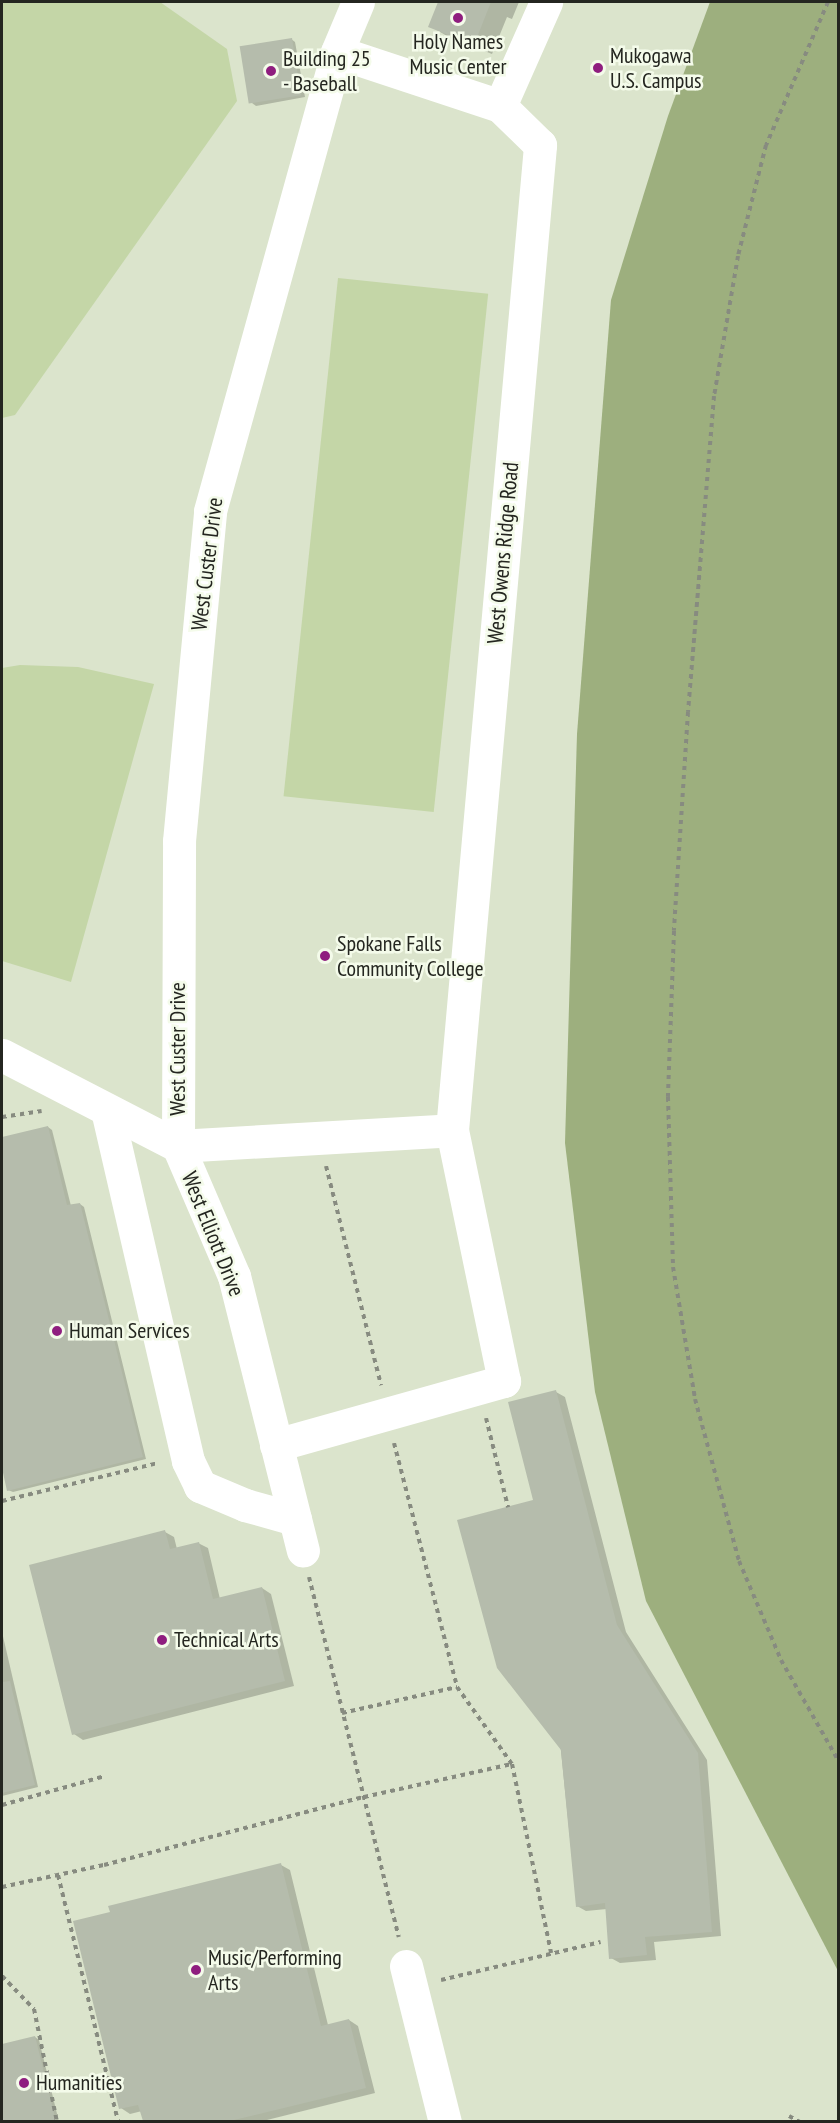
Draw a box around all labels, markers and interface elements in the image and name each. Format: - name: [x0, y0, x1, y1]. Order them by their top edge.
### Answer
- marker: Holy Names Music Center: [451, 11, 465, 25]
- place label: Holy Names Music Center: [409, 28, 507, 80]
- place label: Mukogawa U.S. Campus: [610, 42, 703, 94]
- place label: Building 25 - Baseball: [283, 45, 371, 96]
- marker: Mukogawa U.S. Campus: [591, 61, 605, 75]
- marker: Building 25 - Baseball: [264, 64, 278, 78]
- street label: West Owens Ridge Road: [482, 461, 524, 645]
- street label: West Custer Drive: [186, 496, 228, 632]
- place label: Spokane Falls Community College: [337, 930, 484, 981]
- marker: Spokane Falls Community College: [318, 949, 332, 963]
- street label: West Custer Drive: [165, 982, 191, 1116]
- street label: West Elliott Drive: [176, 1168, 250, 1300]
- place label: Human Services: [69, 1318, 190, 1344]
- marker: Human Services: [50, 1324, 64, 1338]
- place label: Technical Arts: [174, 1627, 279, 1653]
- marker: Technical Arts: [155, 1633, 169, 1647]
- place label: Music/Performing Arts: [208, 1944, 342, 1996]
- marker: Music/Performing Arts: [189, 1963, 203, 1977]
- place label: Humanities: [36, 2070, 122, 2096]
- marker: Humanities: [17, 2076, 31, 2090]

